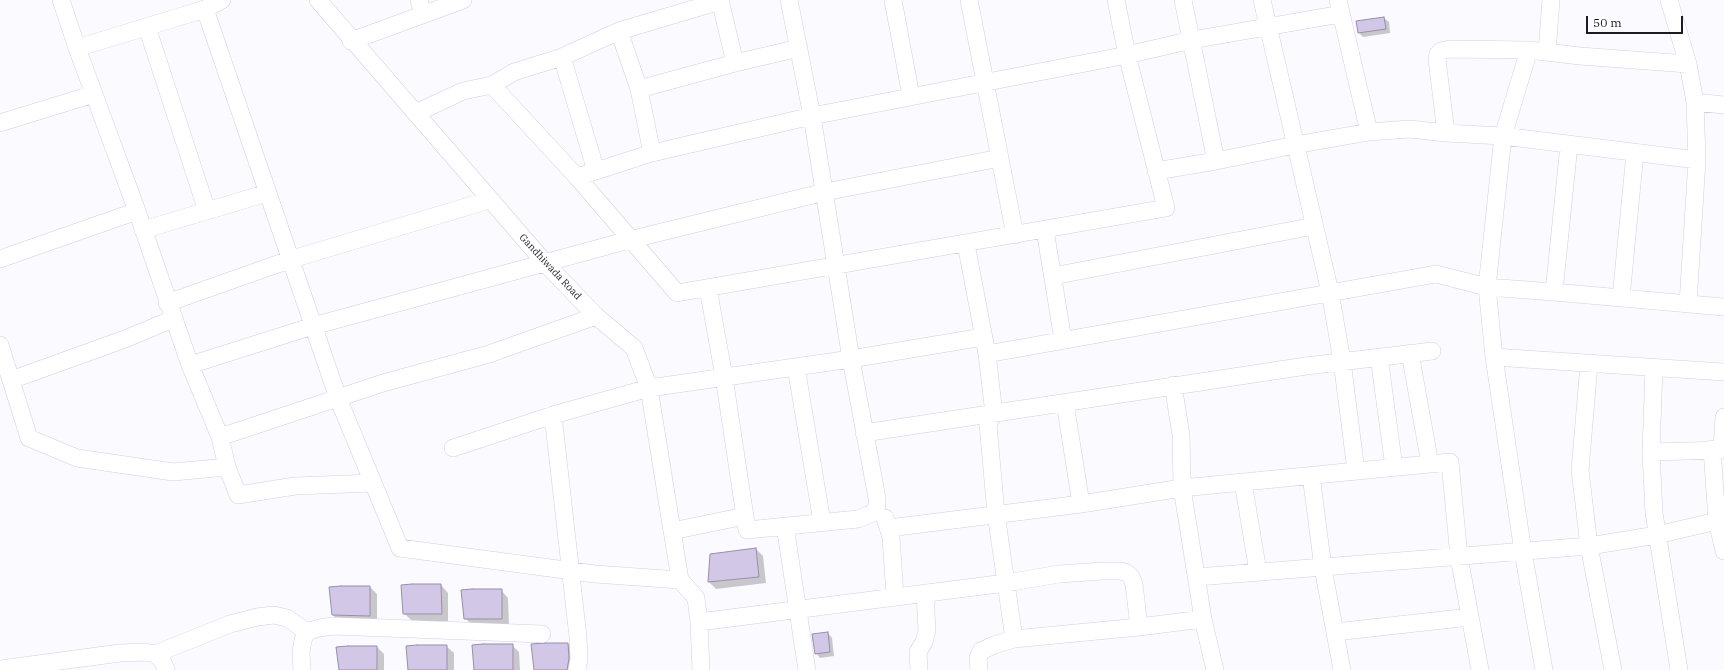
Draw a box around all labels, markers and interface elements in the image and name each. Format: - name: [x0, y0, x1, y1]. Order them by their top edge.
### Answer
- scale bar: [1588, 8, 1685, 34]
- text: 50 m: [1593, 15, 1622, 30]
- street label: Gandhiwada Road: [516, 232, 584, 302]

